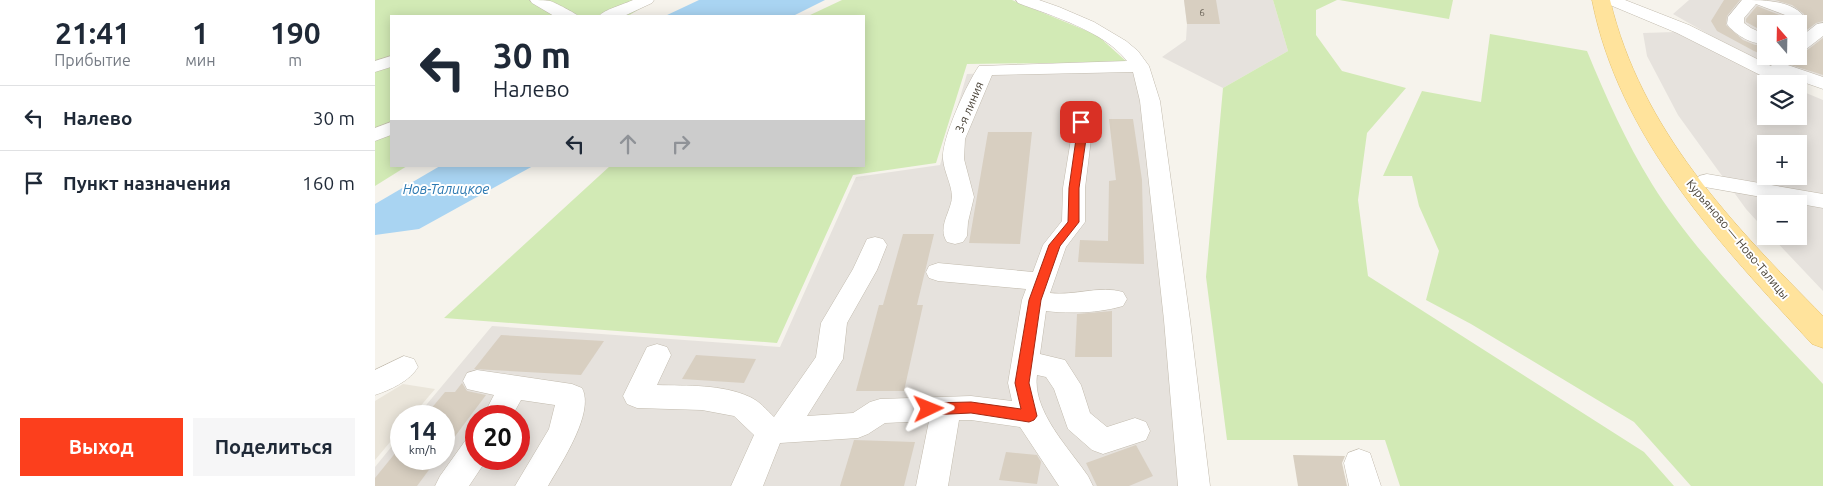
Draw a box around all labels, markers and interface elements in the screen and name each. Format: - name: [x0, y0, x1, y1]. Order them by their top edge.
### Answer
- house number: 6: [1199, 7, 1205, 18]
- north arrow: [1757, 15, 1807, 65]
- map controls: [1757, 15, 1807, 245]
- text: 21:41: [55, 16, 130, 50]
- text: 1: [192, 16, 209, 50]
- text: 190: [270, 16, 321, 50]
- icon: left: [410, 35, 475, 100]
- text: 30 m: [493, 35, 571, 75]
- text: Прибытие: [54, 51, 131, 69]
- text: мин: [185, 51, 216, 69]
- text: m: [288, 51, 302, 69]
- button: layers: [1757, 75, 1807, 125]
- text: Налево: [493, 76, 570, 101]
- street label: 3-я линия: [952, 80, 986, 134]
- pin: [1060, 101, 1102, 143]
- icon: left: [20, 104, 48, 132]
- text: Налево: [63, 107, 132, 129]
- text: 30 m: [313, 107, 355, 129]
- icon: arrive: [1067, 108, 1095, 136]
- icon: left: [561, 130, 589, 158]
- icon: ahead: [614, 130, 642, 158]
- icon: right: [667, 130, 695, 158]
- button: +: [1757, 135, 1807, 185]
- icon: arrive: [20, 169, 48, 197]
- text: Пункт назначения: [63, 172, 231, 194]
- text: 160 m: [302, 172, 355, 194]
- street label: Курьяново — Ново-Талицы: [1684, 177, 1792, 301]
- water label: Нов-Талицкое: [403, 181, 489, 197]
- button: −: [1757, 195, 1807, 245]
- position arrow: [902, 382, 954, 434]
- speed limit sign: 20: [465, 405, 530, 470]
- text: 14: [408, 417, 437, 445]
- button: Выход: [20, 418, 183, 476]
- button: Поделиться: [193, 418, 355, 476]
- text: km/h: [409, 443, 436, 456]

